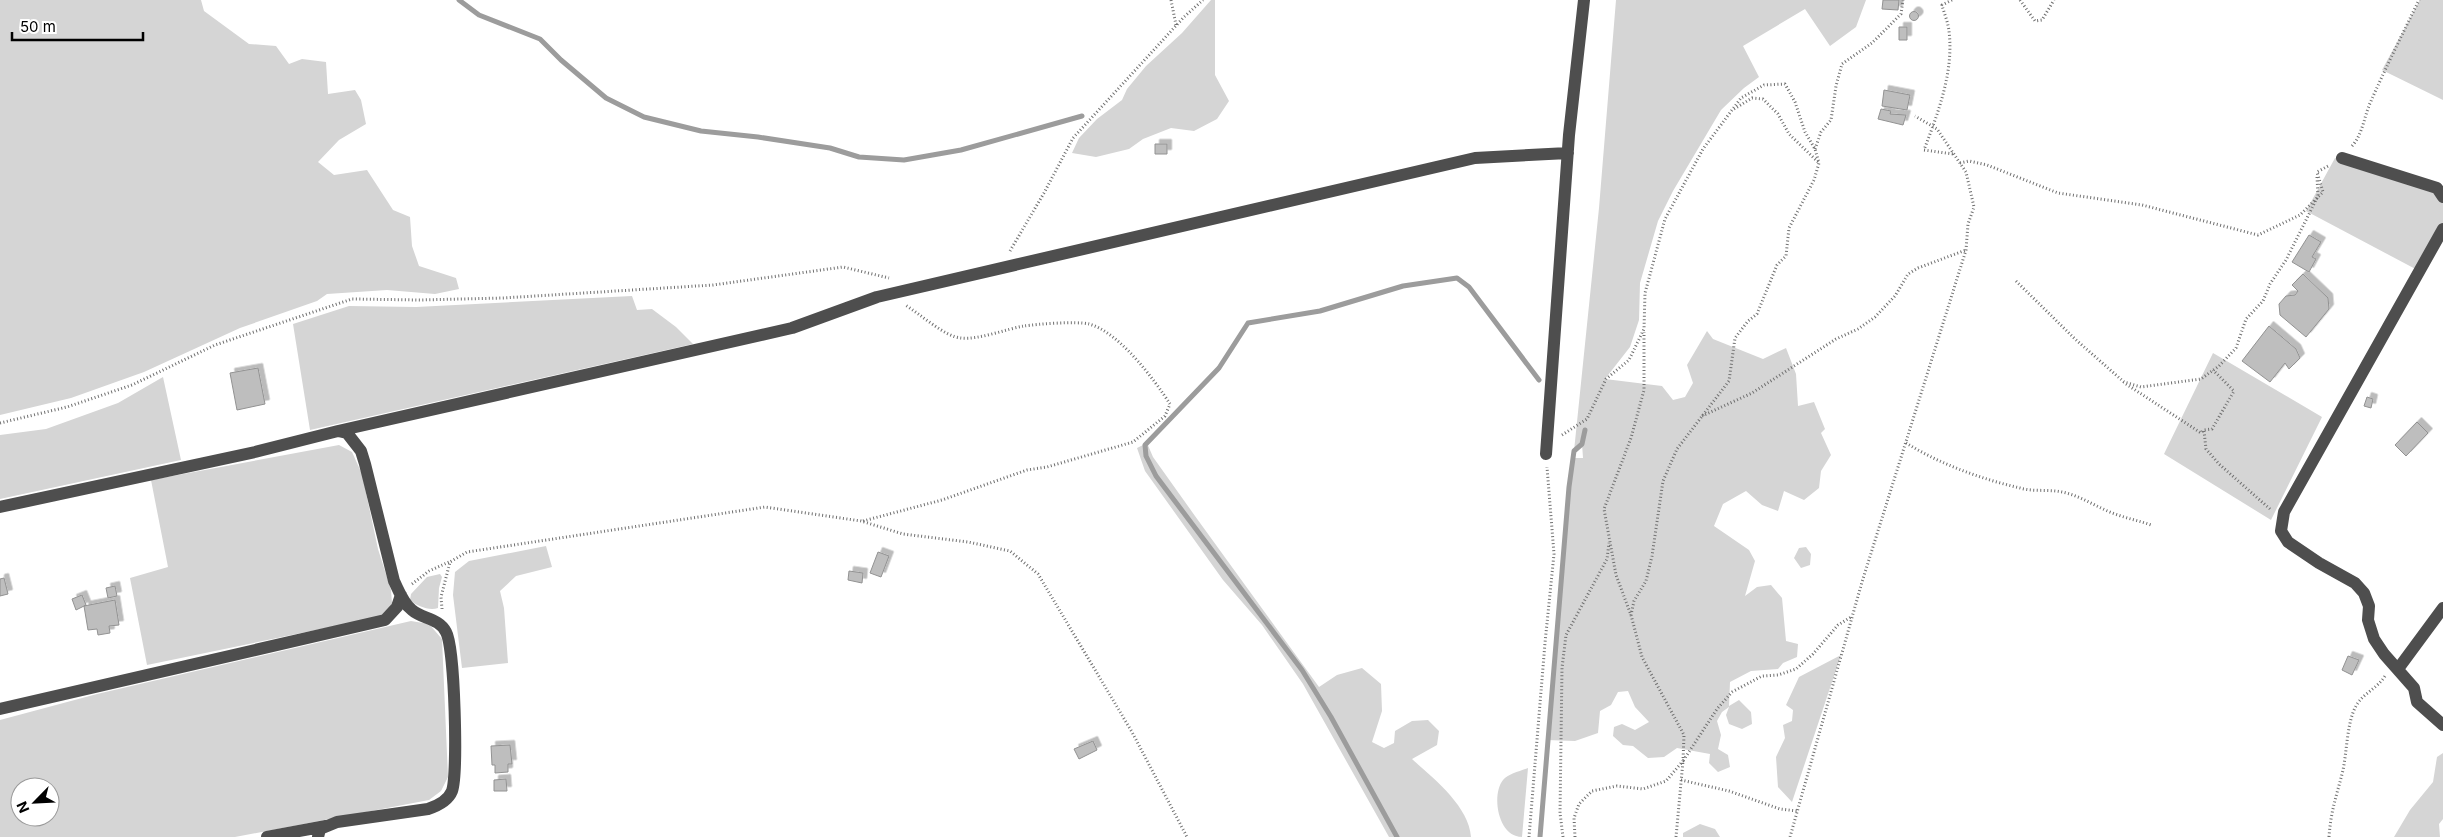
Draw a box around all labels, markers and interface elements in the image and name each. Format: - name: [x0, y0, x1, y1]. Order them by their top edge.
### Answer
- scale bar: [12, 10, 144, 42]
- text: 50 m: [20, 17, 56, 36]
- north arrow: [10, 777, 60, 827]
- text: N: [13, 799, 33, 816]

